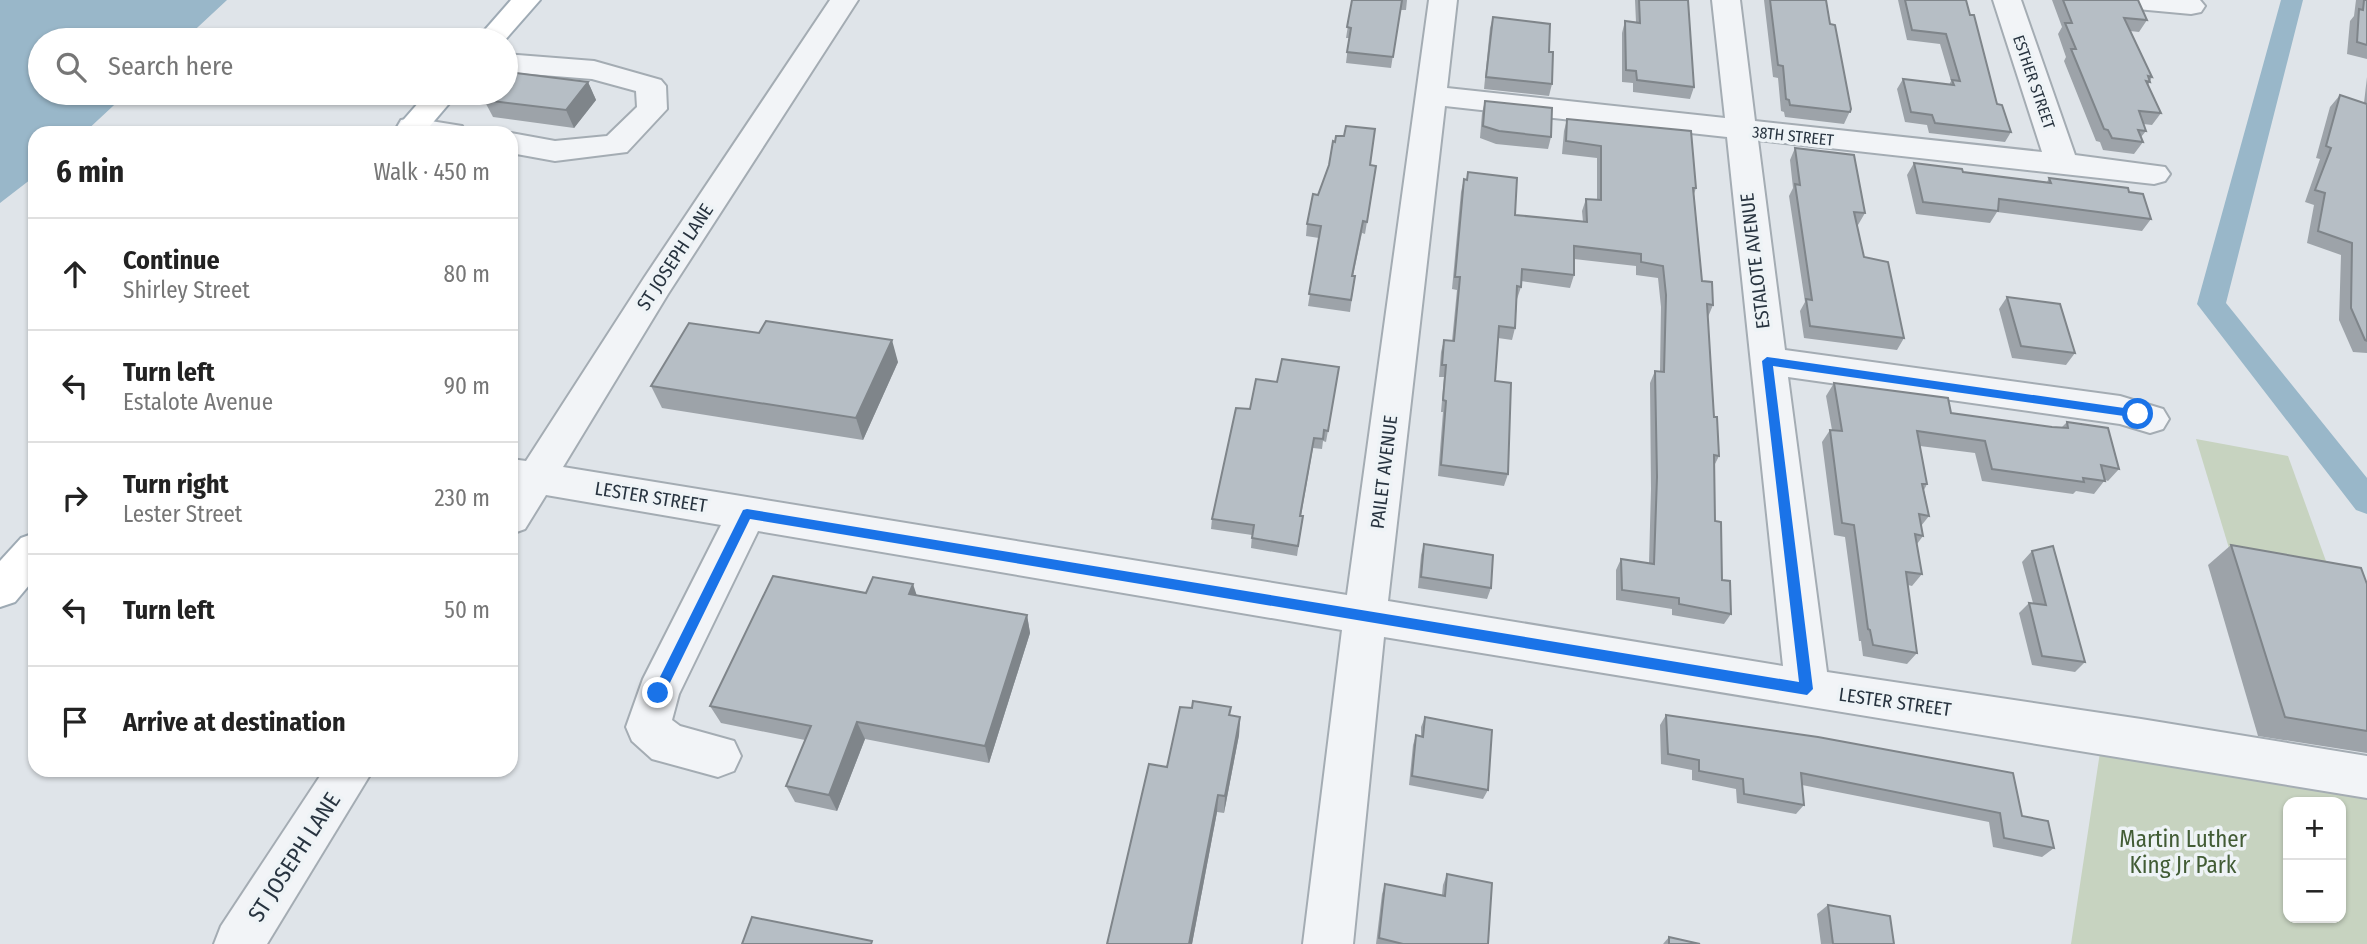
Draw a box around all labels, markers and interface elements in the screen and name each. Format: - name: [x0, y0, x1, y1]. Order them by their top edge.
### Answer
- search box: [28, 28, 518, 105]
- street label: ESTHER STREET: [2009, 33, 2059, 132]
- icon: search: [52, 48, 90, 86]
- text: Search here: [108, 51, 233, 82]
- street label: 38TH STREET: [1751, 122, 1835, 150]
- text: 6 min: [56, 154, 124, 190]
- text: Walk · 450 m: [373, 158, 490, 186]
- street label: ESTALOTE AVENUE: [1735, 192, 1775, 330]
- street label: ST JOSEPH LANE: [632, 199, 718, 315]
- text: Continue: [123, 245, 220, 276]
- icon: ahead: [56, 255, 94, 293]
- text: 80 m: [443, 260, 490, 288]
- text: Shirley Street: [123, 276, 250, 304]
- text: Turn left: [123, 357, 215, 388]
- icon: left: [56, 367, 94, 405]
- text: 90 m: [444, 372, 490, 400]
- text: Estalote Avenue: [123, 388, 273, 416]
- route start: [2122, 398, 2153, 429]
- street label: PAILET AVENUE: [1366, 414, 1402, 530]
- text: Turn right: [123, 469, 229, 500]
- street label: LESTER STREET: [593, 477, 709, 517]
- icon: right: [56, 479, 94, 517]
- text: 230 m: [434, 484, 490, 512]
- text: Lester Street: [123, 500, 242, 528]
- icon: left: [56, 591, 94, 629]
- text: Turn left: [123, 595, 215, 626]
- text: 50 m: [444, 596, 490, 624]
- route end: [642, 677, 673, 708]
- street label: LESTER STREET: [1837, 683, 1953, 721]
- icon: arrive: [56, 703, 94, 741]
- text: Arrive at destination: [123, 707, 346, 738]
- street label: ST JOSEPH LANE: [242, 787, 346, 927]
- map controls: [2283, 797, 2346, 923]
- button: +: [2283, 797, 2346, 860]
- park label: Martin Luther King Jr Park: [2119, 825, 2247, 879]
- button: −: [2283, 860, 2346, 923]

